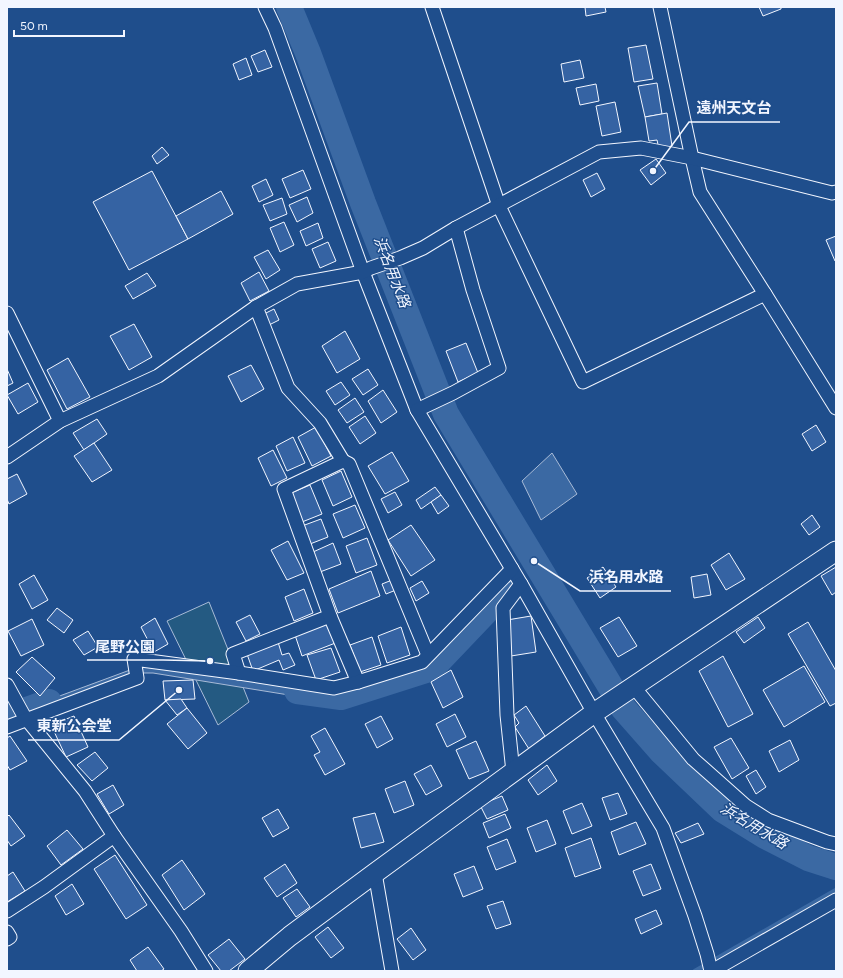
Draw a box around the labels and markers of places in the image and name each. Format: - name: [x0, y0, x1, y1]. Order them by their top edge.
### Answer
- callout: 遠州天文台: [689, 95, 780, 122]
- callout: 浜名用水路: [580, 564, 671, 591]
- callout: 尾野公園: [87, 633, 163, 660]
- callout: 東新公会堂: [28, 713, 119, 740]

